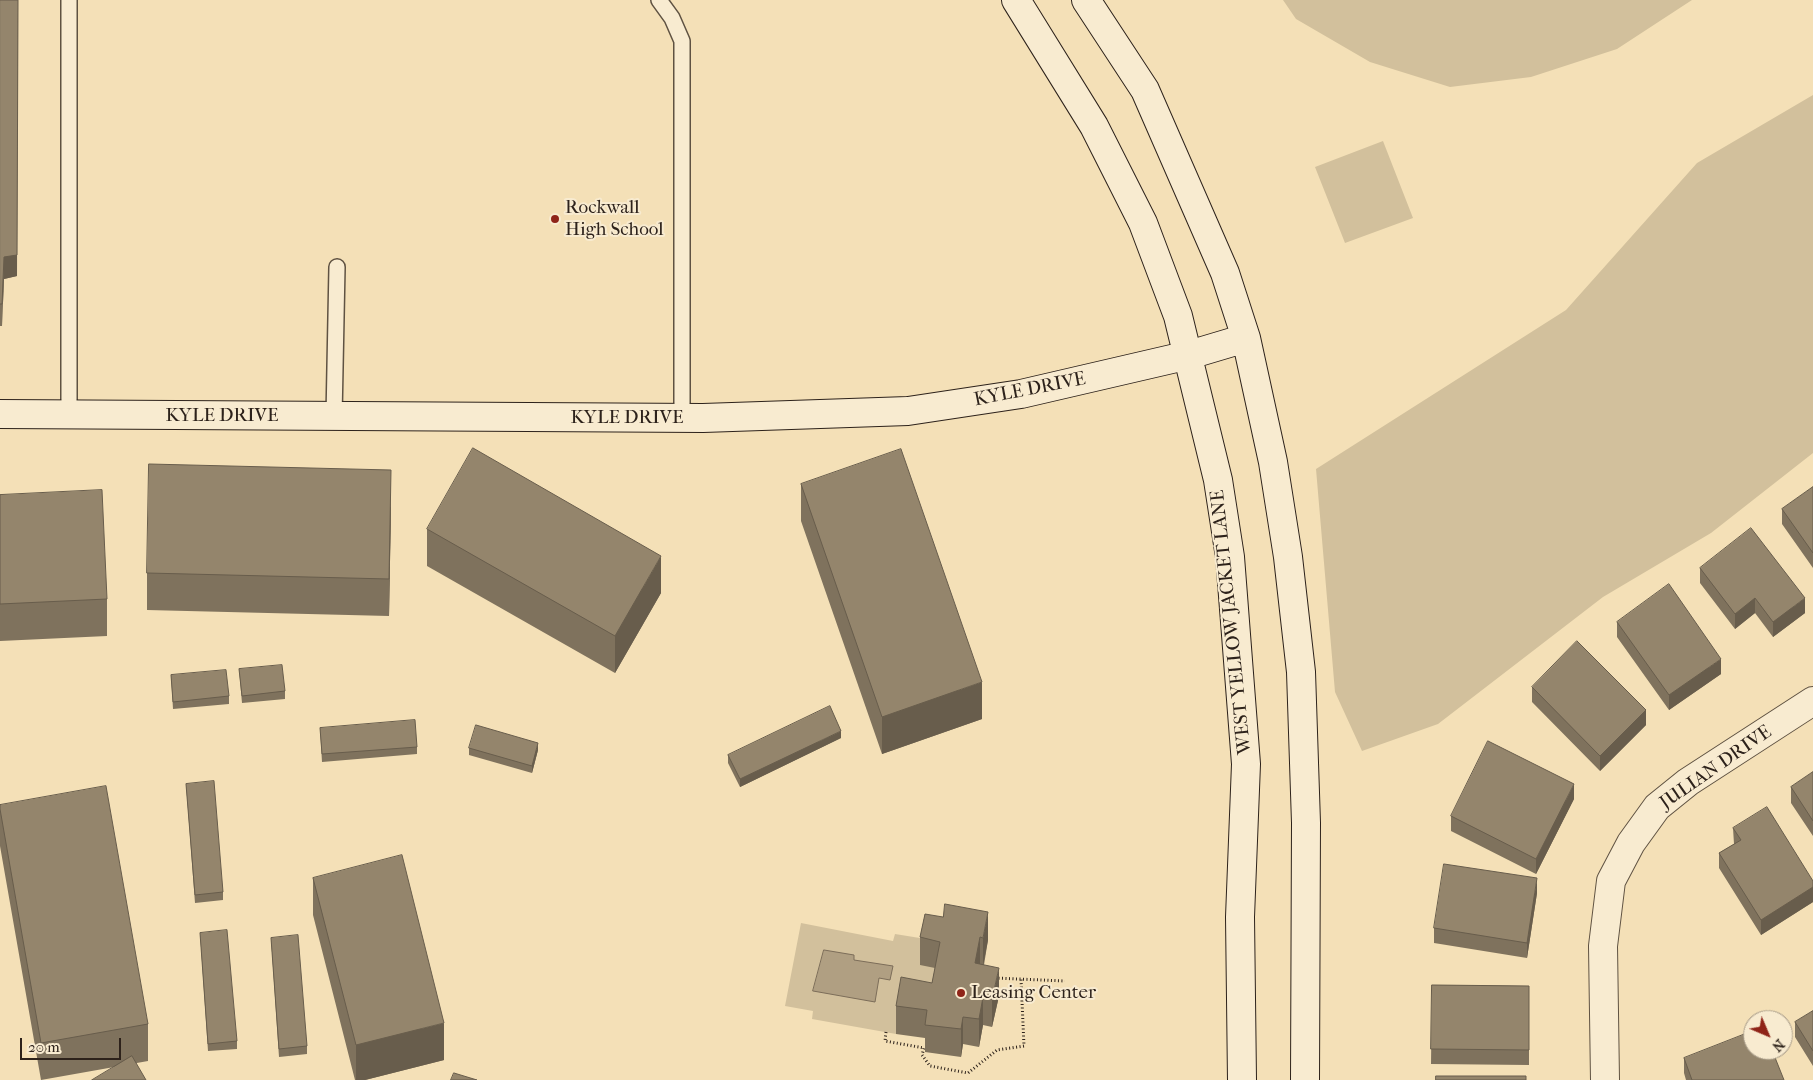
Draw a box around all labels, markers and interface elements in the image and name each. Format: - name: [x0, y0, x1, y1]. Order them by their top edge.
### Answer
- place label: Rockwall High School: [565, 197, 664, 241]
- marker: Rockwall High School: [549, 213, 561, 225]
- street label: KYLE DRIVE: [972, 368, 1088, 412]
- street label: KYLE DRIVE: [165, 405, 279, 427]
- street label: KYLE DRIVE: [570, 407, 684, 429]
- street label: WEST YELLOW JACKET LANE: [1207, 489, 1257, 755]
- street label: JULIAN DRIVE: [1656, 721, 1776, 815]
- place label: Leasing Center: [971, 982, 1096, 1004]
- marker: Leasing Center: [955, 987, 967, 999]
- north arrow: [1743, 1010, 1793, 1060]
- scale bar: [22, 1028, 124, 1060]
- text: N: [1768, 1035, 1788, 1055]
- text: 20 m: [28, 1038, 60, 1056]

